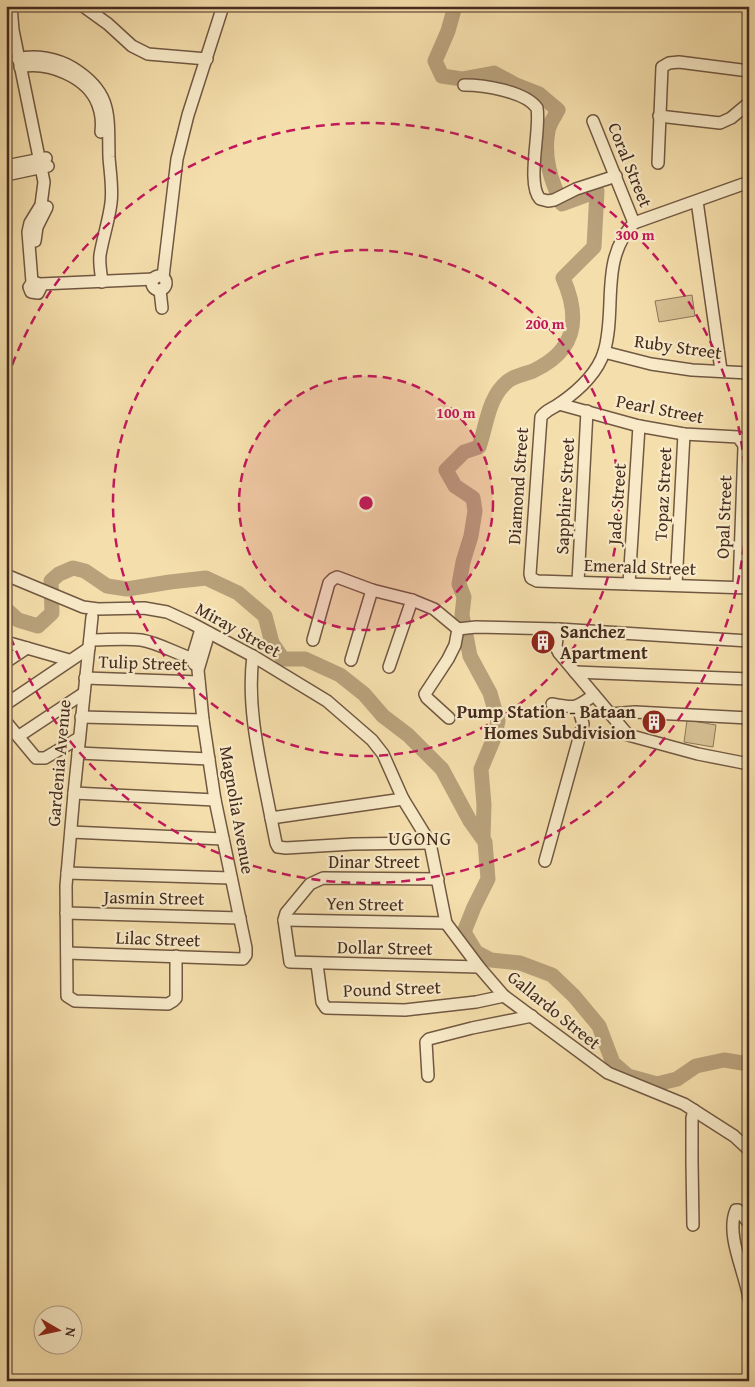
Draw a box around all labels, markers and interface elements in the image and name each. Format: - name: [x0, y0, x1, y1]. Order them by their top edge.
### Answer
- street label: Coral Street: [601, 118, 660, 212]
- text: 300 m: [615, 224, 655, 245]
- text: 200 m: [525, 313, 565, 334]
- street label: Ruby Street: [633, 327, 724, 366]
- street label: Pearl Street: [614, 387, 707, 430]
- text: 100 m: [436, 402, 476, 423]
- street label: Diamond Street: [500, 426, 535, 546]
- street label: Sapphire Street: [548, 436, 581, 555]
- street label: Topaz Street: [647, 446, 678, 542]
- street label: Jade Street: [600, 462, 633, 548]
- street label: Opal Street: [709, 474, 738, 559]
- centre of rings: [357, 494, 375, 512]
- street label: Emerald Street: [583, 551, 697, 582]
- street label: Miray Street: [191, 595, 286, 664]
- place label: Sanchez Apartment: [560, 618, 648, 666]
- building icon: Sanchez Apartment: [530, 629, 556, 655]
- street label: Tulip Street: [98, 647, 189, 678]
- street label: Gardenia Avenue: [40, 698, 78, 828]
- place label: Pump Station - Bataan Homes Subdivision: [457, 698, 636, 746]
- building icon: Pump Station - Bataan Homes Subdivision: [641, 709, 667, 735]
- street label: Magnolia Avenue: [213, 744, 262, 876]
- district label: UGONG: [388, 824, 452, 852]
- street label: Dinar Street: [328, 848, 420, 875]
- street label: Jasmin Street: [101, 883, 205, 912]
- street label: Yen Street: [326, 889, 405, 918]
- street label: Lilac Street: [115, 924, 202, 953]
- street label: Dollar Street: [337, 933, 434, 962]
- street label: Gallardo Street: [502, 963, 607, 1056]
- street label: Pound Street: [343, 973, 442, 1004]
- north arrow: [32, 1304, 82, 1354]
- text: N: [60, 1326, 81, 1339]

